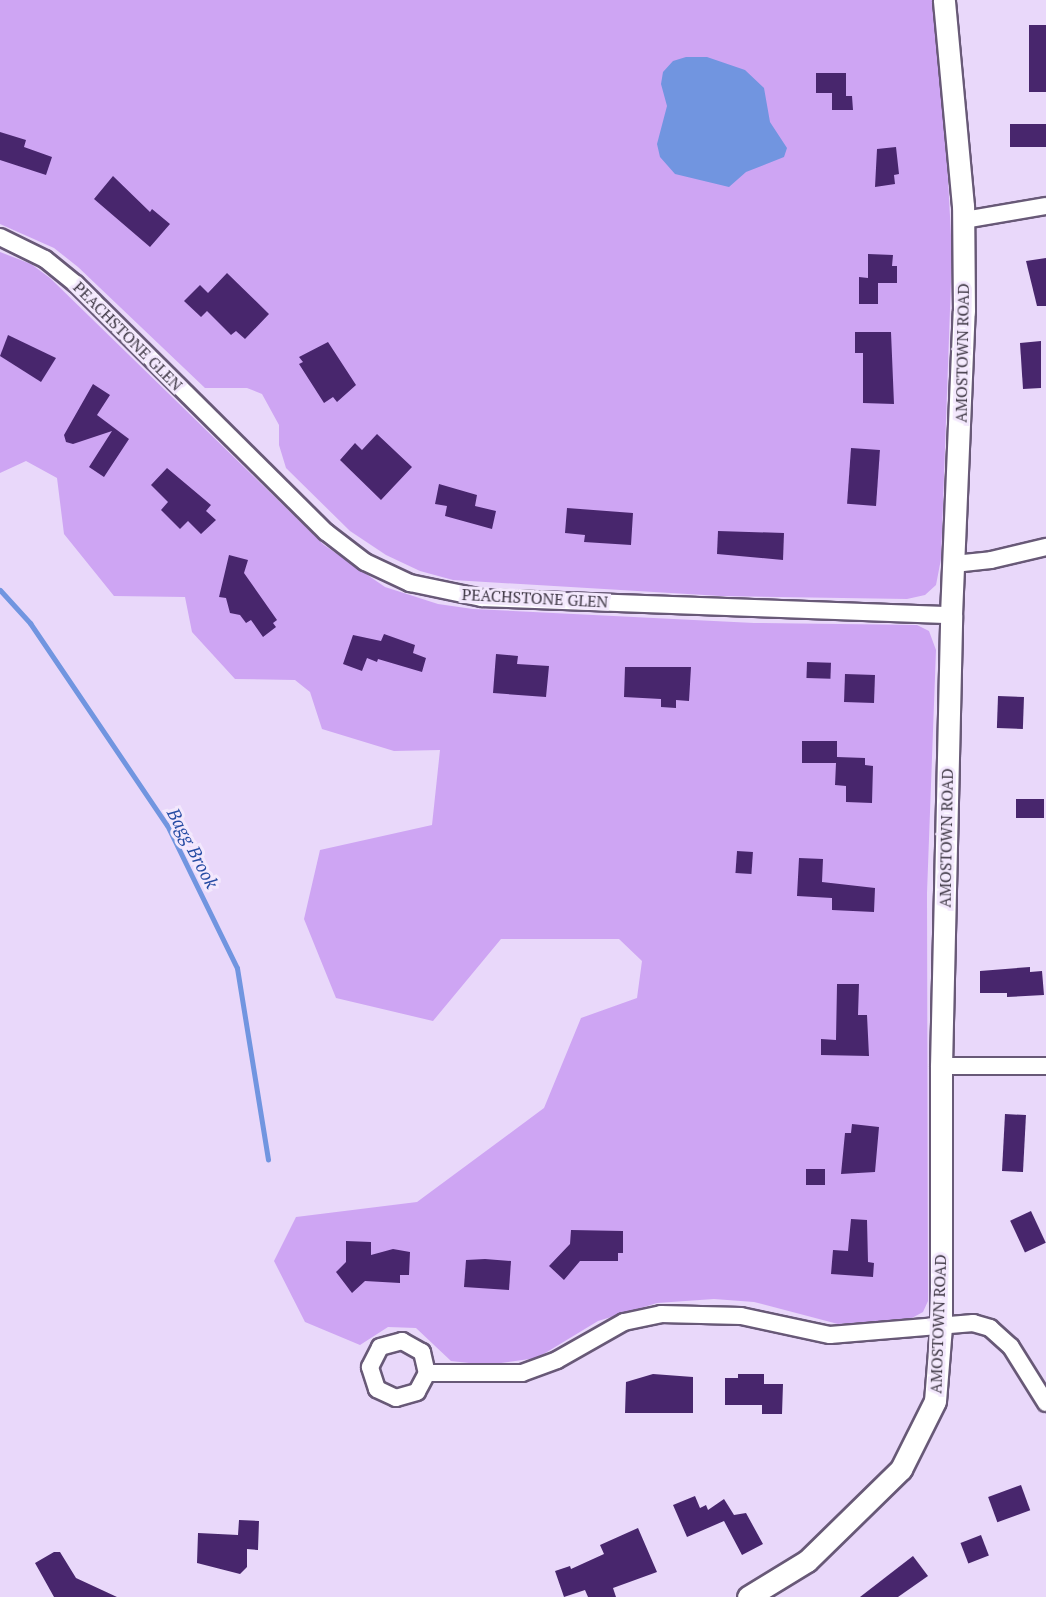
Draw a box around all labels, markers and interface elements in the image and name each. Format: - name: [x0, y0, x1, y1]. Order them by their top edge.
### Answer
- street label: PEACHSTONE GLEN: [69, 277, 187, 395]
- street label: AMOSTOWN ROAD: [951, 283, 973, 423]
- street label: PEACHSTONE GLEN: [461, 585, 609, 611]
- street label: AMOSTOWN ROAD: [935, 768, 957, 908]
- water label: Bagg Brook: [163, 804, 223, 892]
- street label: AMOSTOWN ROAD: [926, 1254, 950, 1394]

